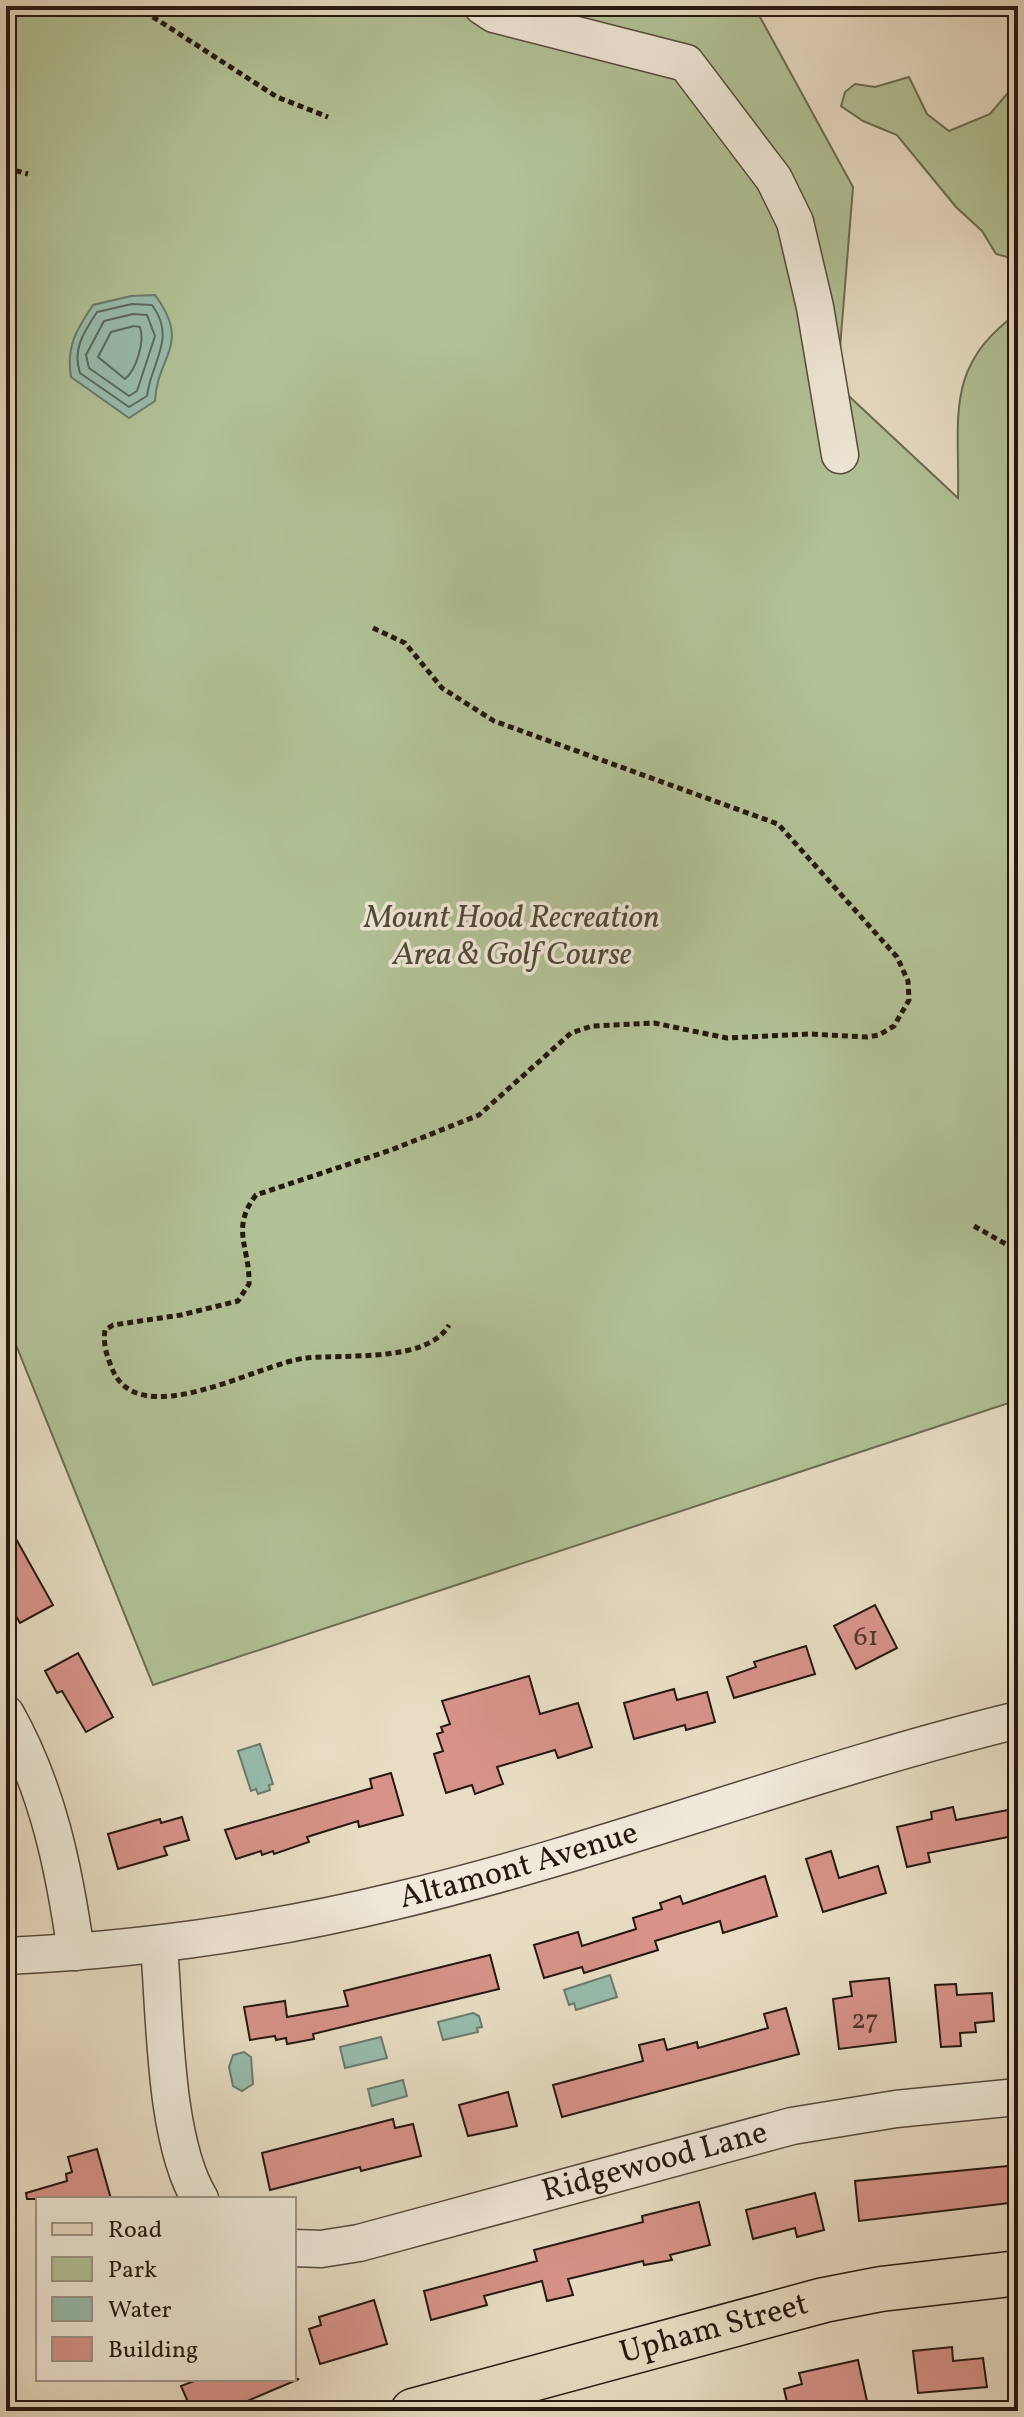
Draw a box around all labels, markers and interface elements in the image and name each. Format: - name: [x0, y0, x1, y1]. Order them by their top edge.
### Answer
- park label: Mount Hood Recreation Area & Golf Course: [363, 897, 660, 978]
- house number: 61: [853, 1618, 879, 1657]
- street label: Altamont Avenue: [395, 1812, 644, 1921]
- house number: 27: [851, 2001, 879, 2040]
- street label: Ridgewood Lane: [537, 2112, 773, 2215]
- legend: [36, 2197, 296, 2381]
- text: Road: [108, 2214, 162, 2248]
- text: Park: [108, 2254, 157, 2288]
- street label: Upham Street: [615, 2283, 813, 2376]
- text: Water: [108, 2294, 172, 2328]
- text: Building: [108, 2334, 198, 2368]

